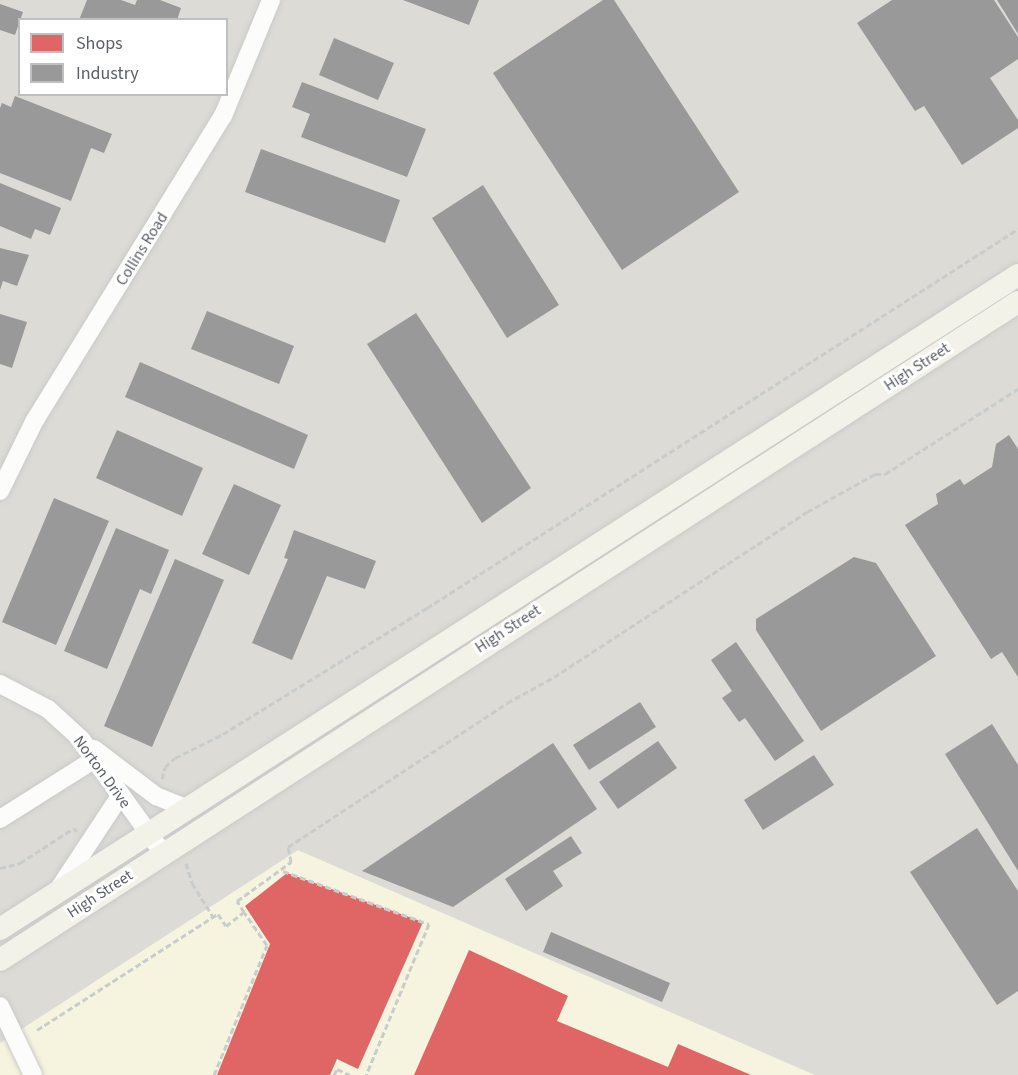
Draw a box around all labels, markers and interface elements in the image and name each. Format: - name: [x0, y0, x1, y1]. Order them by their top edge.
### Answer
- legend: [18, 18, 228, 96]
- text: Shops: [76, 31, 123, 56]
- text: Industry: [76, 61, 139, 86]
- street label: Collins Road: [112, 209, 172, 289]
- street label: High Street: [881, 339, 953, 395]
- street label: High Street: [472, 601, 544, 657]
- street label: Norton Drive: [69, 732, 135, 812]
- street label: High Street: [64, 866, 136, 922]

